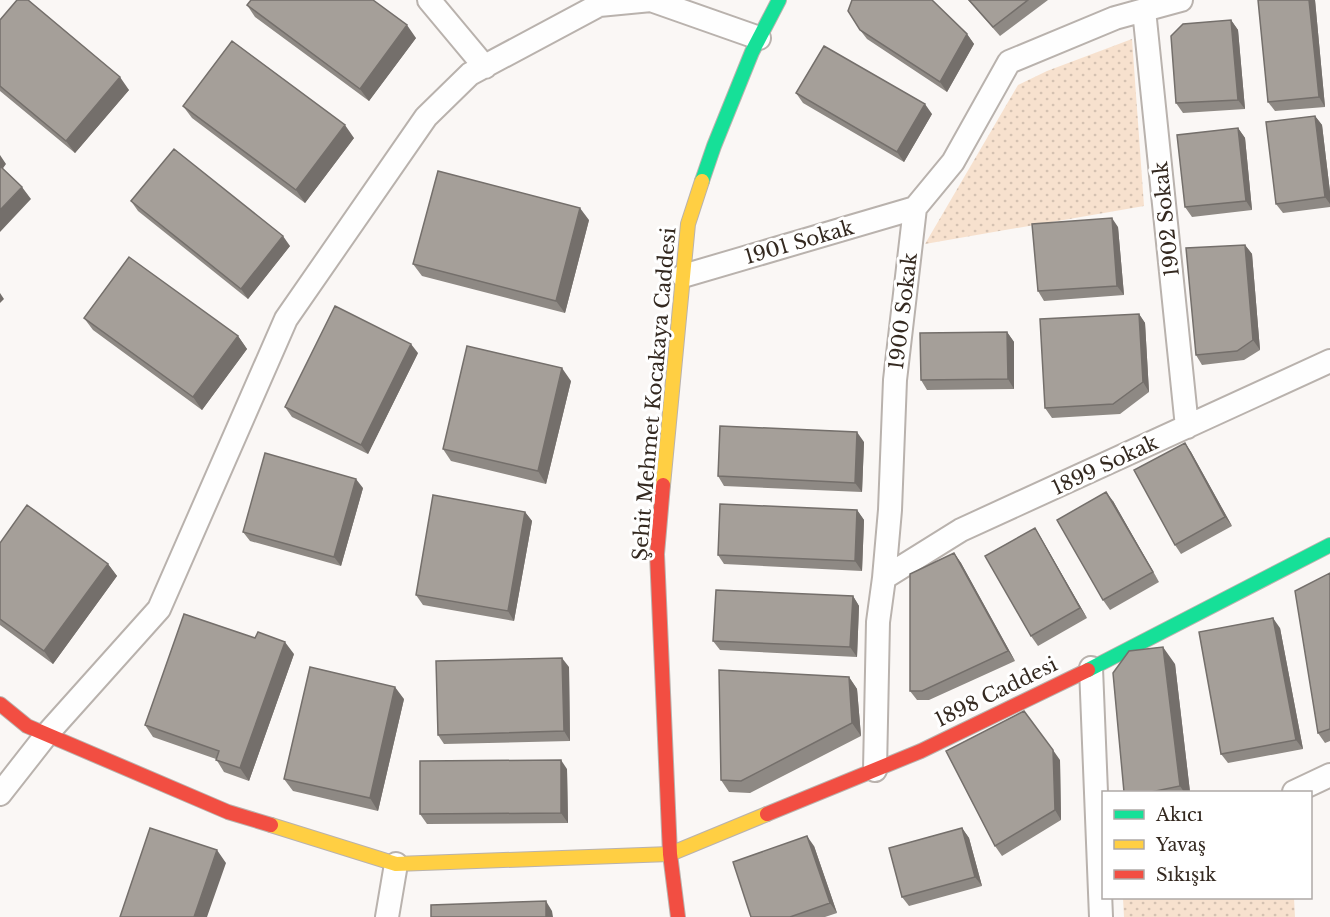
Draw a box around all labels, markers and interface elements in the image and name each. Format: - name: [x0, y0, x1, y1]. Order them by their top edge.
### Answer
- street label: 1902 Sokak: [1148, 159, 1184, 278]
- street label: 1901 Sokak: [742, 215, 857, 269]
- street label: Şehit Mehmet Kocakaya Caddesi: [627, 226, 681, 562]
- street label: 1900 Sokak: [884, 250, 922, 371]
- street label: 1899 Sokak: [1048, 430, 1162, 500]
- street label: 1898 Caddesi: [931, 652, 1061, 732]
- legend: [1102, 791, 1312, 899]
- text: Akıcı: [1155, 804, 1203, 826]
- text: Yavaş: [1155, 834, 1206, 856]
- text: Sıkışık: [1156, 864, 1216, 886]

